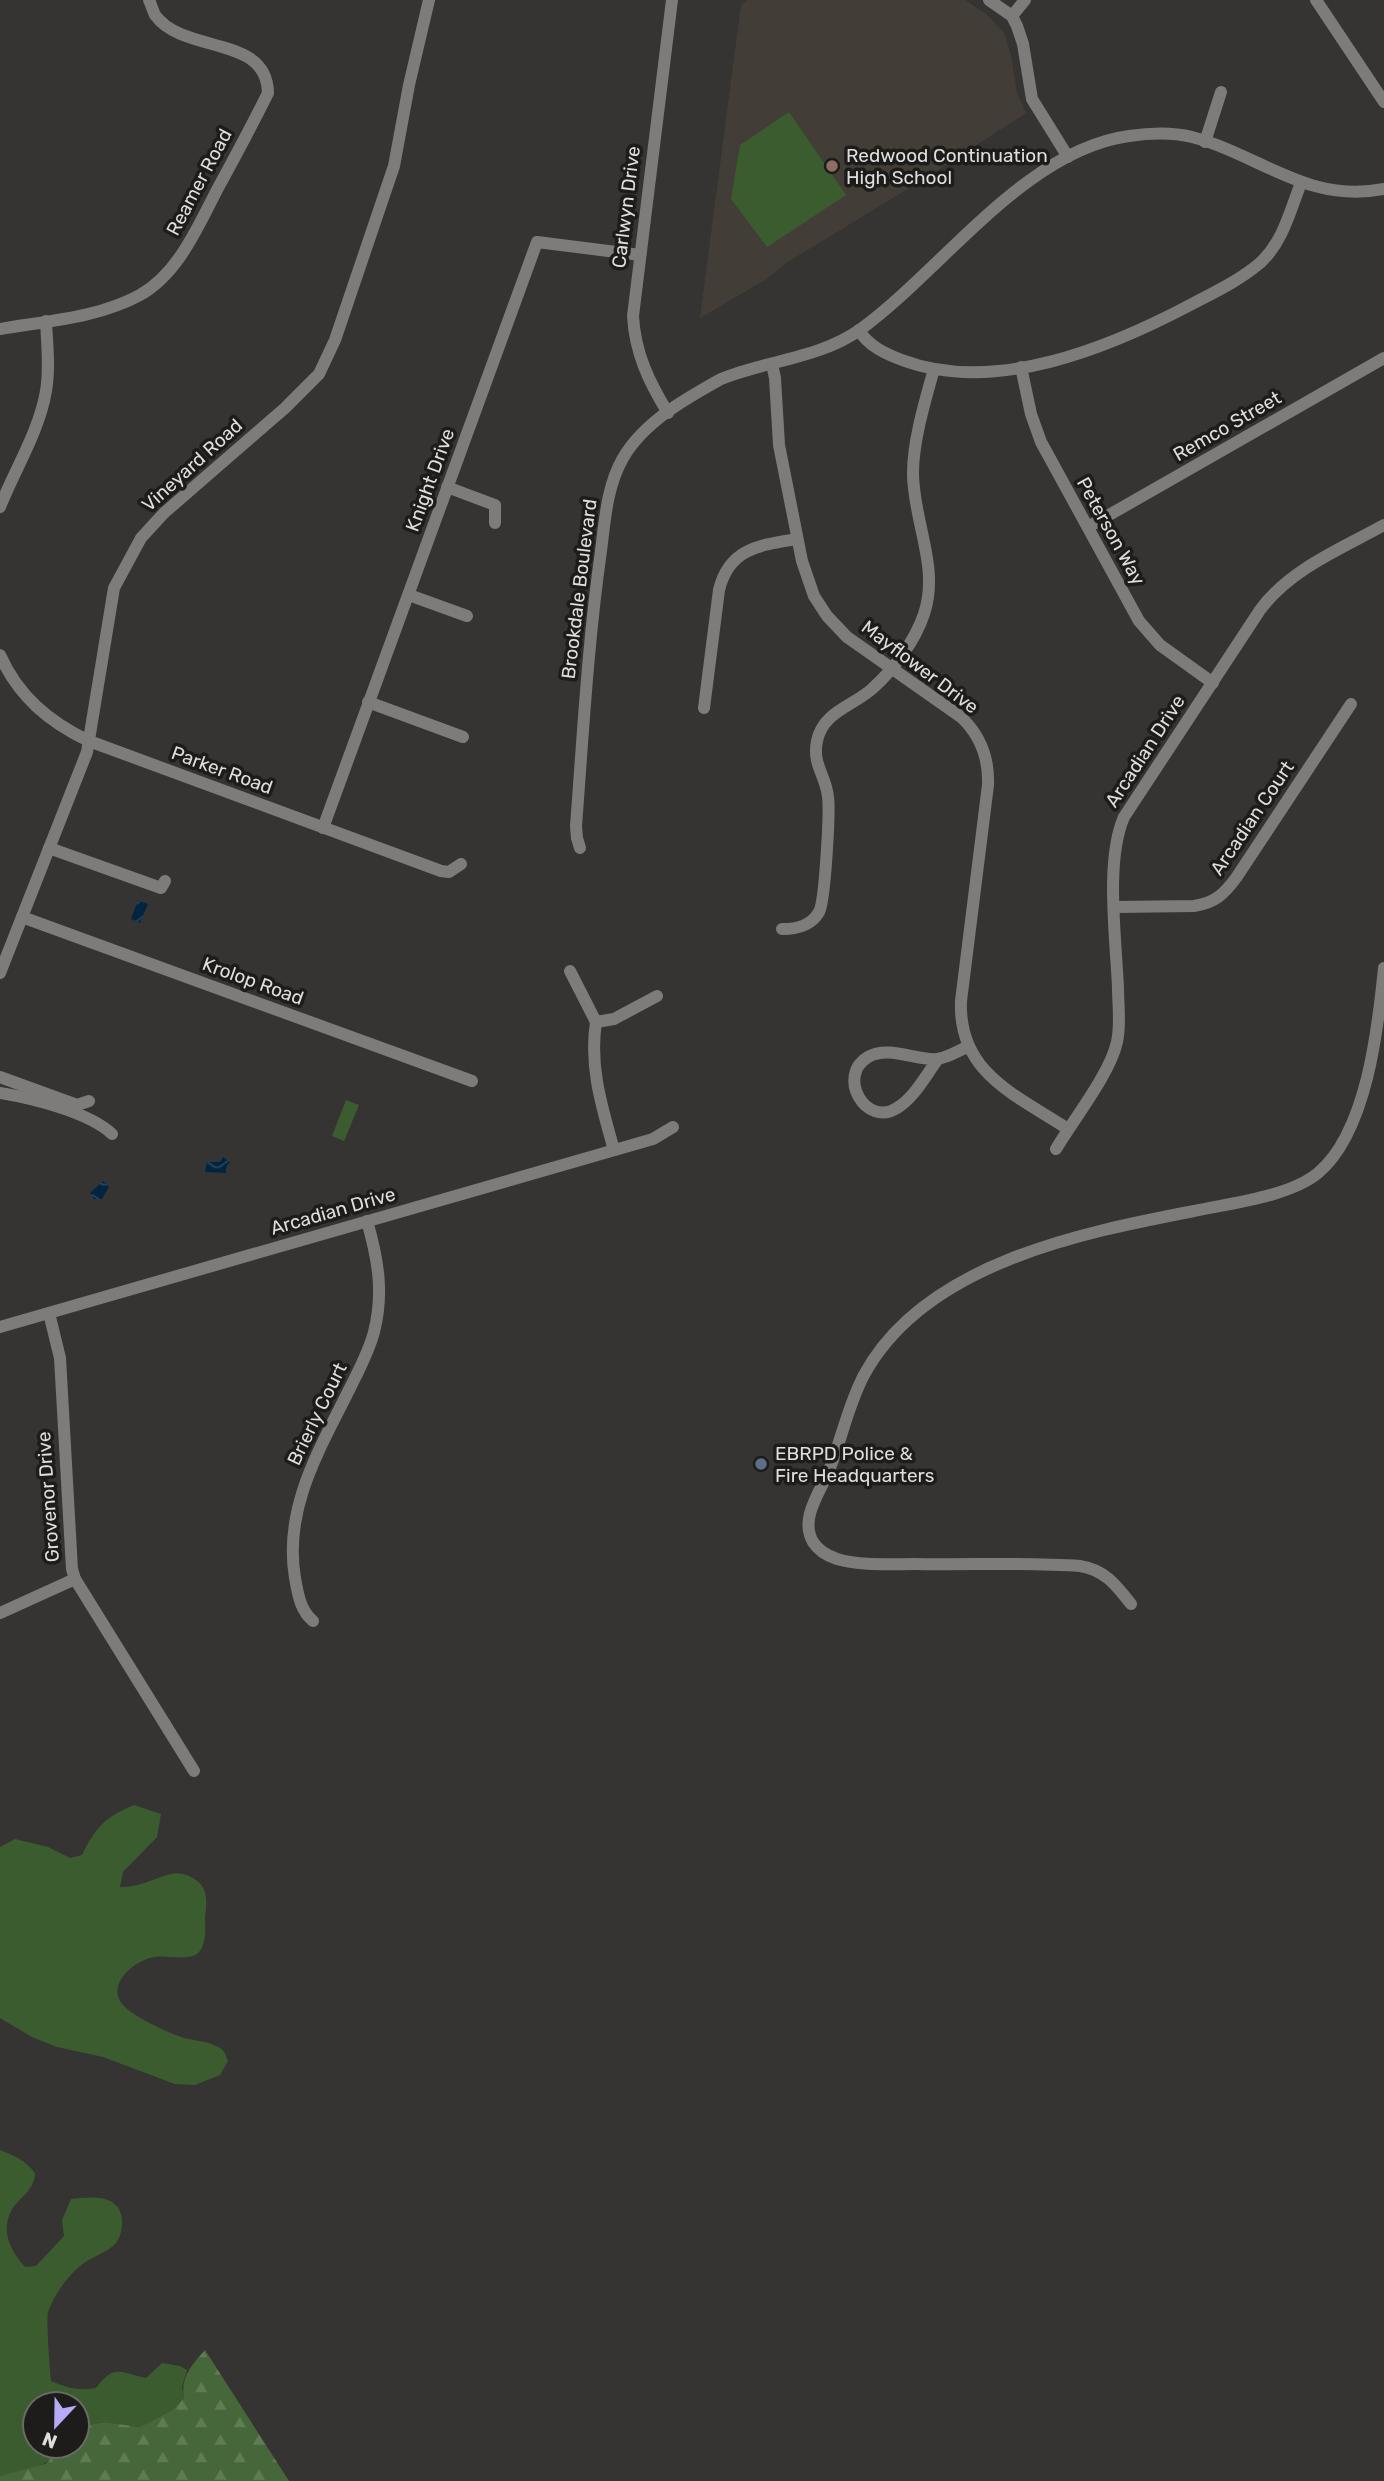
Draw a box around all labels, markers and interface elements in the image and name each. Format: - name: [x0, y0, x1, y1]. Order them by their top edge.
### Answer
- street label: Reamer Road: [161, 125, 237, 239]
- place label: Redwood Continuation High School: [846, 144, 1048, 189]
- street label: Carlwyn Drive: [607, 145, 645, 269]
- marker: Redwood Continuation High School: [824, 158, 840, 174]
- street label: Remco Street: [1169, 386, 1286, 466]
- street label: Vineyard Road: [137, 414, 247, 516]
- street label: Knight Drive: [401, 425, 459, 535]
- street label: Peterson Way: [1072, 473, 1150, 589]
- street label: Brookdale Boulevard: [557, 498, 601, 680]
- street label: Mayflower Drive: [857, 615, 983, 719]
- street label: Arcadian Drive: [1100, 691, 1190, 811]
- street label: Parker Road: [168, 741, 276, 799]
- street label: Arcadian Court: [1205, 756, 1299, 880]
- street label: Krolop Road: [199, 952, 307, 1010]
- street label: Arcadian Drive: [268, 1182, 398, 1240]
- street label: Brierly Court: [282, 1358, 352, 1469]
- street label: Grovenor Drive: [32, 1431, 64, 1563]
- place label: EBRPD Police & Fire Headquarters: [775, 1442, 934, 1487]
- marker: EBRPD Police & Fire Headquarters: [753, 1456, 769, 1472]
- north arrow: [21, 2390, 91, 2460]
- text: N: [39, 2427, 60, 2454]

